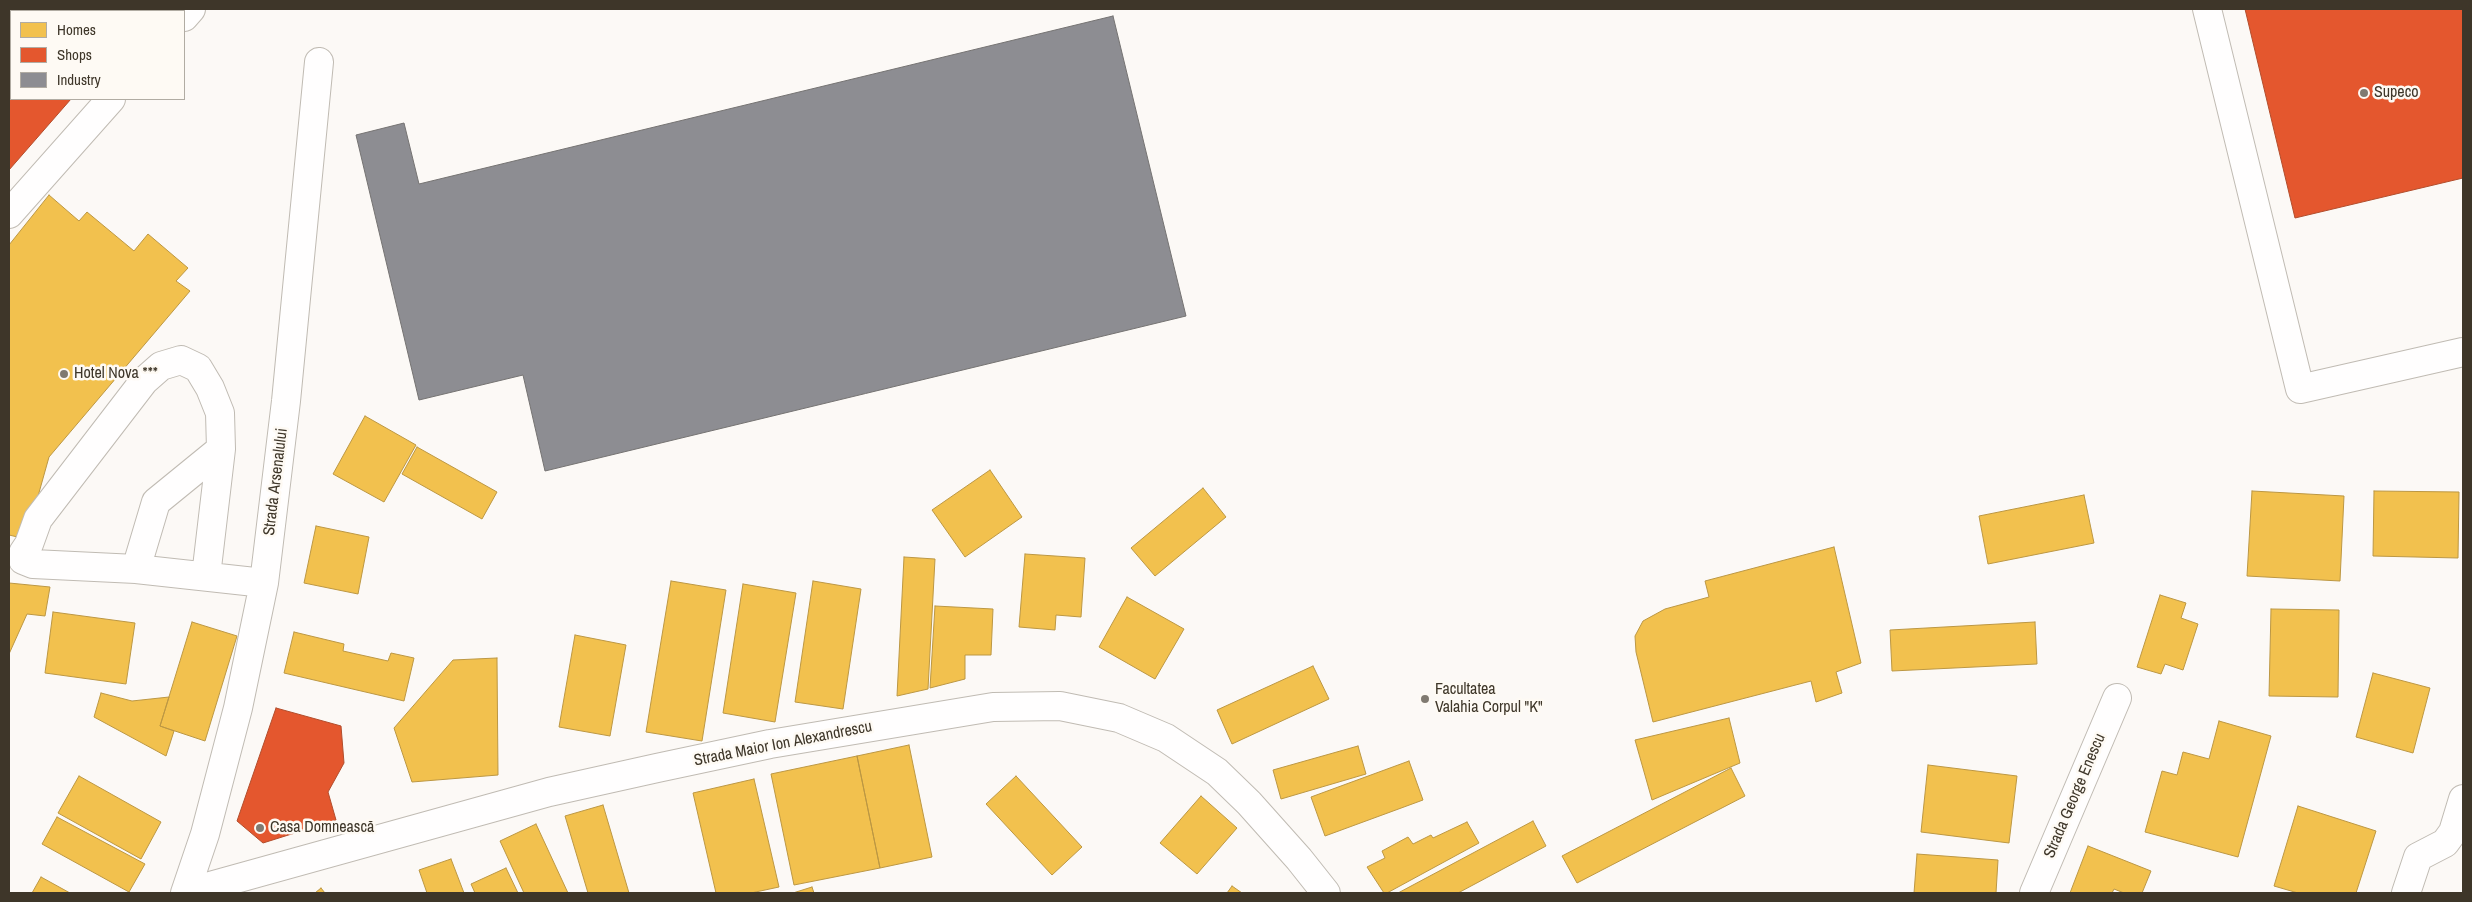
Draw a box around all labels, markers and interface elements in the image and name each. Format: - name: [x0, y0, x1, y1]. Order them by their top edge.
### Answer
- legend: [10, 10, 185, 100]
- text: Homes: [57, 19, 96, 40]
- text: Shops: [57, 44, 92, 65]
- text: Industry: [57, 69, 101, 90]
- place label: Supeco: [2374, 83, 2418, 103]
- marker: Supeco: [2358, 87, 2370, 99]
- place label: Hotel Nova ***: [74, 364, 158, 384]
- marker: Hotel Nova ***: [58, 368, 70, 380]
- street label: Strada Arsenalului: [260, 427, 292, 537]
- place label: Facultatea Valahia Corpul "K": [1435, 680, 1543, 718]
- marker: Facultatea Valahia Corpul "K": [1419, 693, 1431, 705]
- street label: Strada Maior Ion Alexandrescu: [692, 717, 874, 771]
- street label: Strada George Enescu: [2040, 731, 2110, 861]
- place label: Casa Domnească: [270, 818, 374, 838]
- marker: Casa Domnească: [254, 822, 266, 834]

